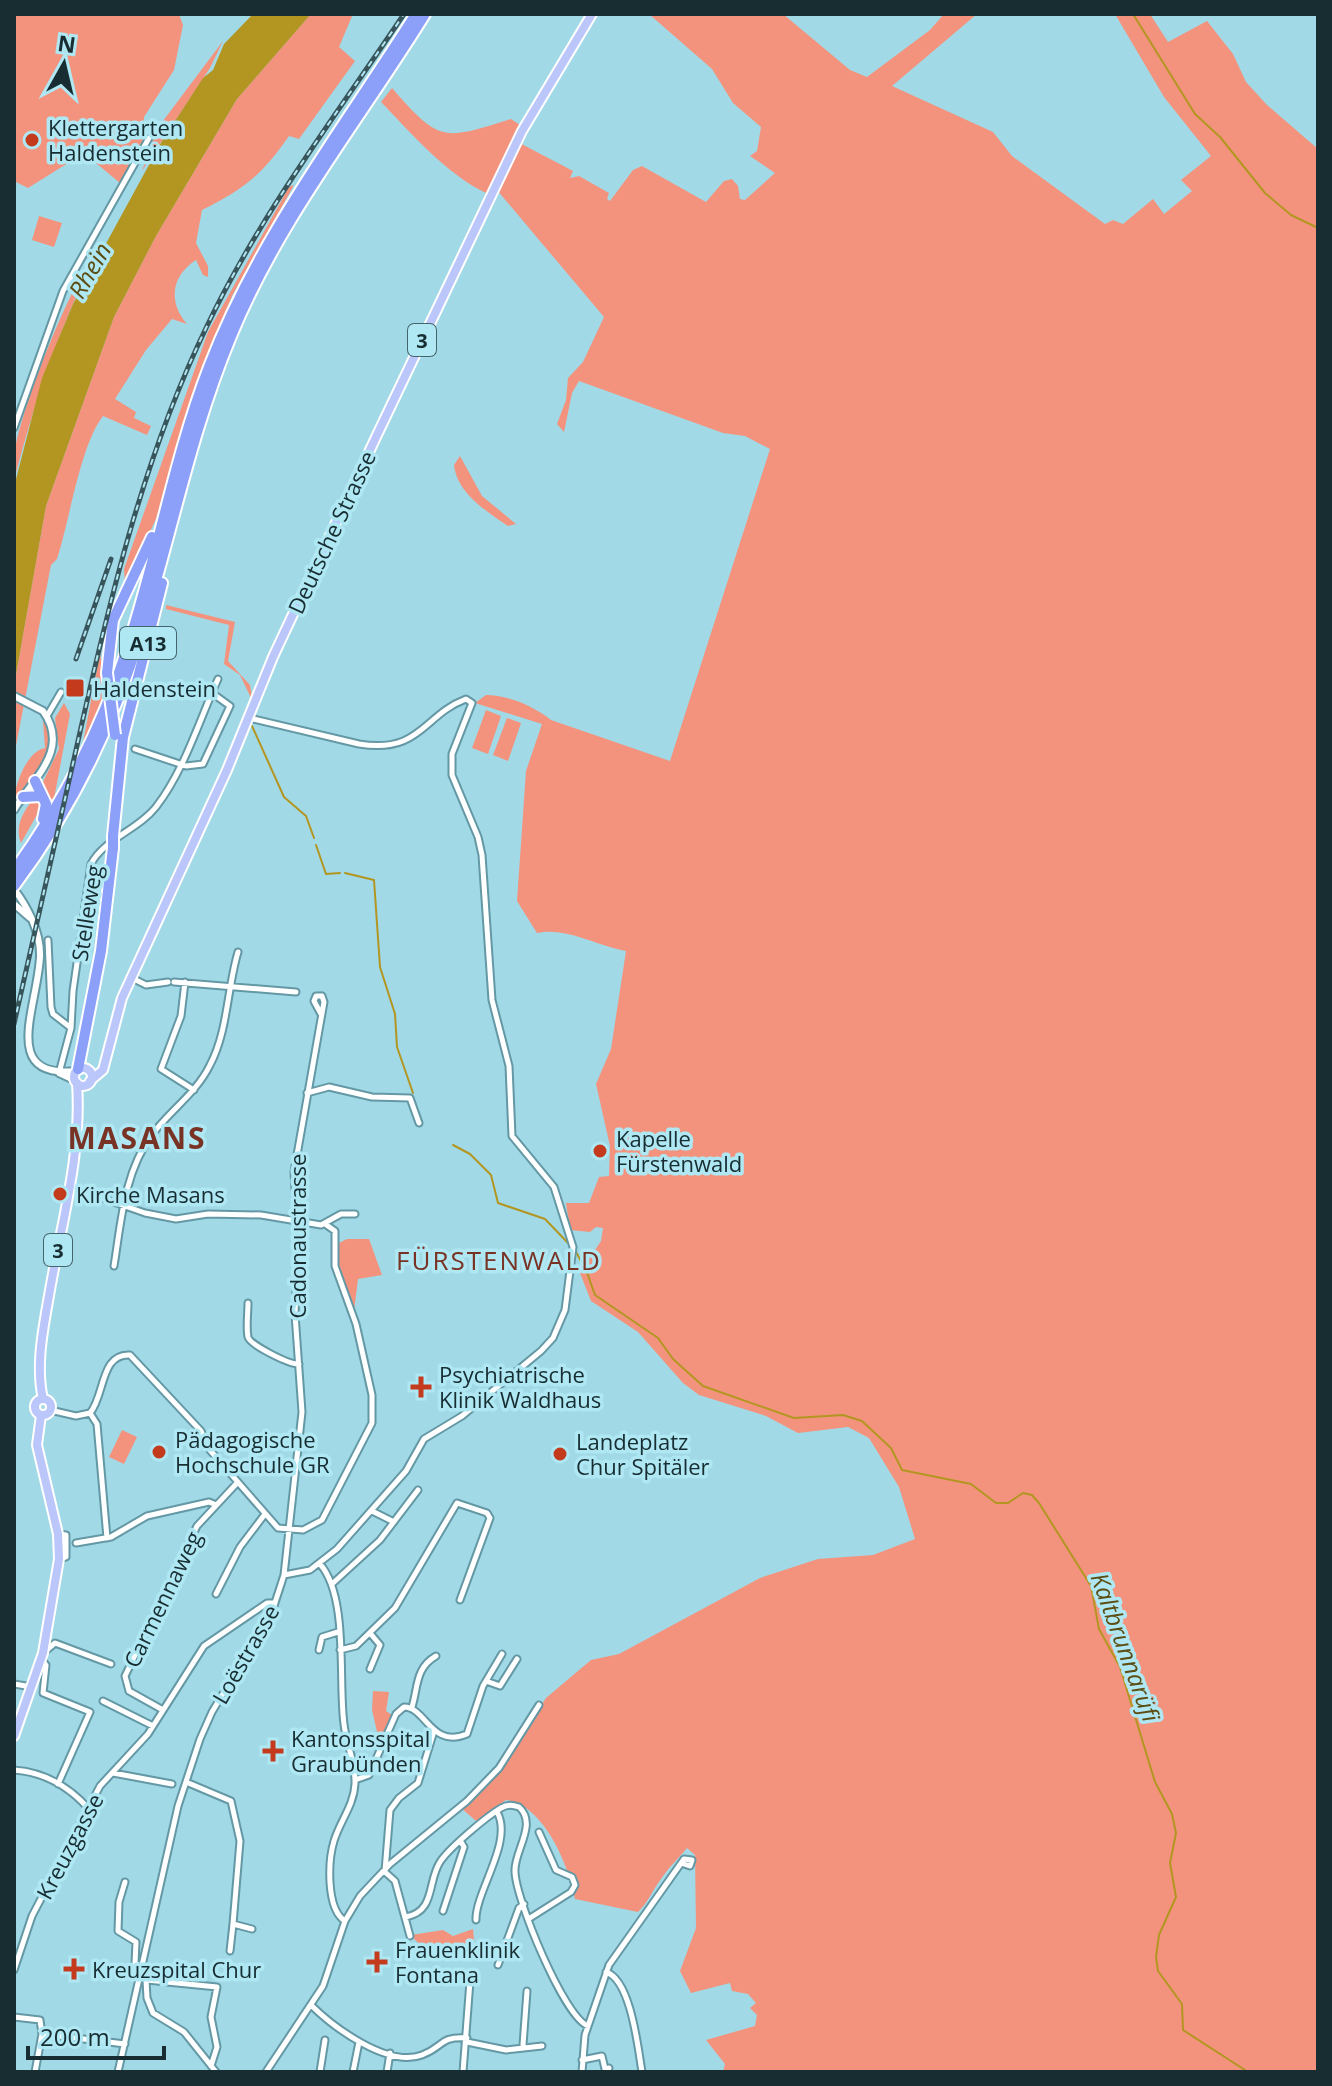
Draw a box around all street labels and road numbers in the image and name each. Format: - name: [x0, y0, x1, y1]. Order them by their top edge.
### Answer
- road number: 3: [408, 324, 436, 356]
- street label: Deutsche Strasse: [280, 446, 382, 618]
- road number: A13: [120, 627, 176, 659]
- street label: Stelleweg: [64, 863, 108, 963]
- street label: Cadonaustrasse: [282, 1154, 312, 1318]
- road number: 3: [44, 1234, 72, 1266]
- street label: Carmennaweg: [116, 1526, 208, 1672]
- street label: Loëstrasse: [205, 1599, 285, 1709]
- street label: Kreuzgasse: [28, 1788, 110, 1904]

